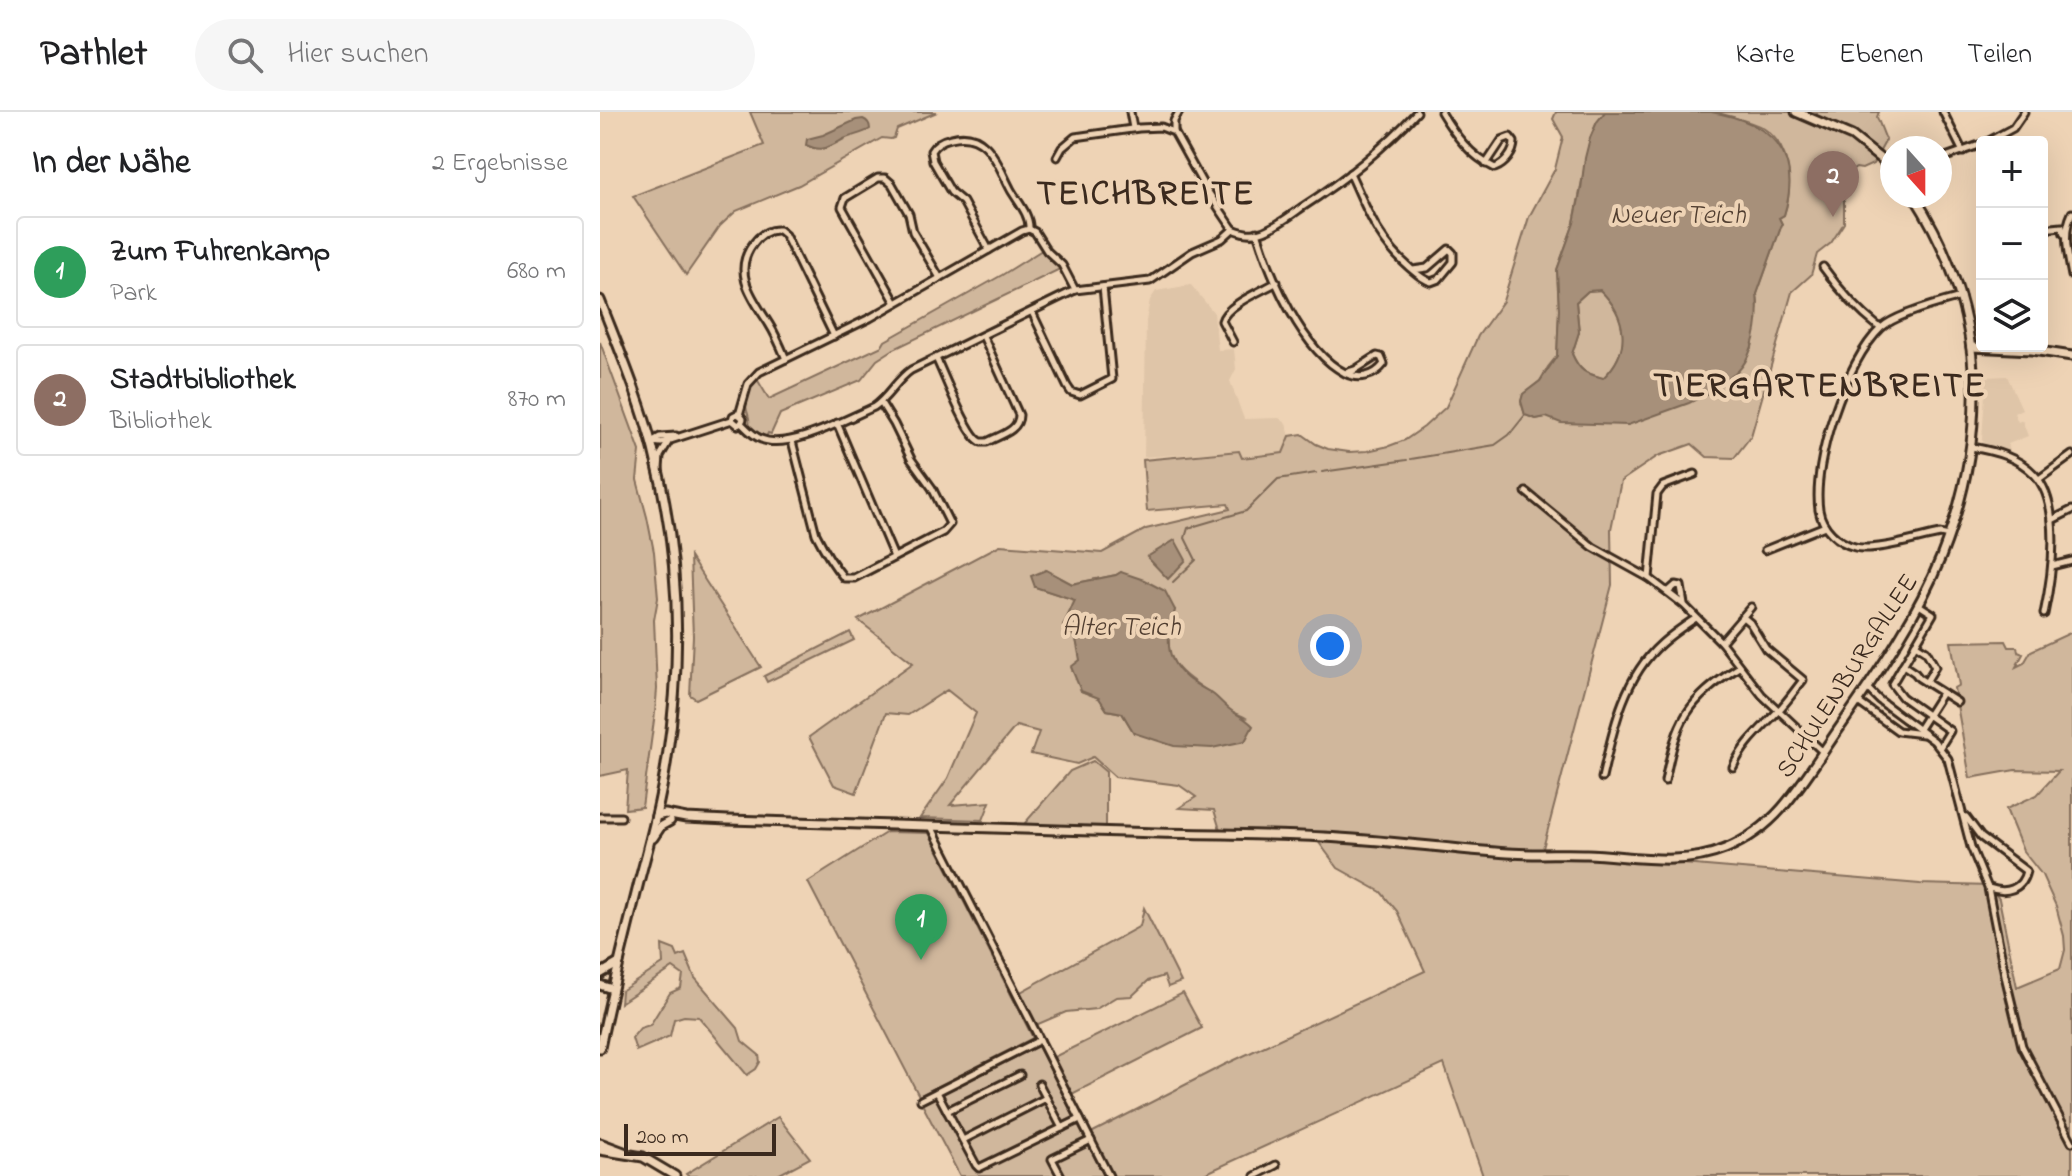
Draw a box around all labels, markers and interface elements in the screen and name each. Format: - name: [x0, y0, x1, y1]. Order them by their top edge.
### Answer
- search box: [195, 19, 755, 91]
- text: Pathlet: [40, 27, 147, 83]
- icon: search: [223, 33, 267, 77]
- text: Hier suchen: [287, 33, 428, 77]
- text: Karte: [1736, 35, 1795, 76]
- text: Ebenen: [1839, 35, 1923, 76]
- text: Teilen: [1967, 35, 2032, 76]
- north arrow: [1880, 136, 1952, 208]
- map controls: [1976, 136, 2048, 352]
- button: +: [1976, 136, 2048, 208]
- text: In der Nähe: [32, 139, 190, 189]
- text: 2 Ergebnisse: [432, 145, 568, 183]
- pin: 2: [1807, 151, 1859, 217]
- district label: TEICHBREITE: [1037, 171, 1255, 221]
- water label: Neuer Teich: [1611, 196, 1746, 237]
- button: −: [1976, 208, 2048, 280]
- text: Zum Fuhrenkamp: [110, 231, 330, 275]
- text: 1: [56, 253, 64, 291]
- text: 680 m: [507, 253, 566, 291]
- text: Park: [110, 275, 157, 313]
- button: layers: [1976, 280, 2048, 352]
- text: Stadtbibliothek: [110, 359, 296, 403]
- district label: TIERGARTENBREITE: [1653, 363, 1987, 413]
- text: 2: [54, 381, 66, 419]
- text: 870 m: [508, 381, 566, 419]
- text: Bibliothek: [110, 403, 212, 441]
- street label: SCHULENBURGALLEE: [1768, 567, 1929, 786]
- water label: Alter Teich: [1062, 608, 1181, 649]
- your location: [1310, 626, 1350, 666]
- pin: 1: [895, 894, 947, 960]
- scale bar: [624, 1120, 776, 1156]
- text: 200 m: [636, 1122, 689, 1154]

